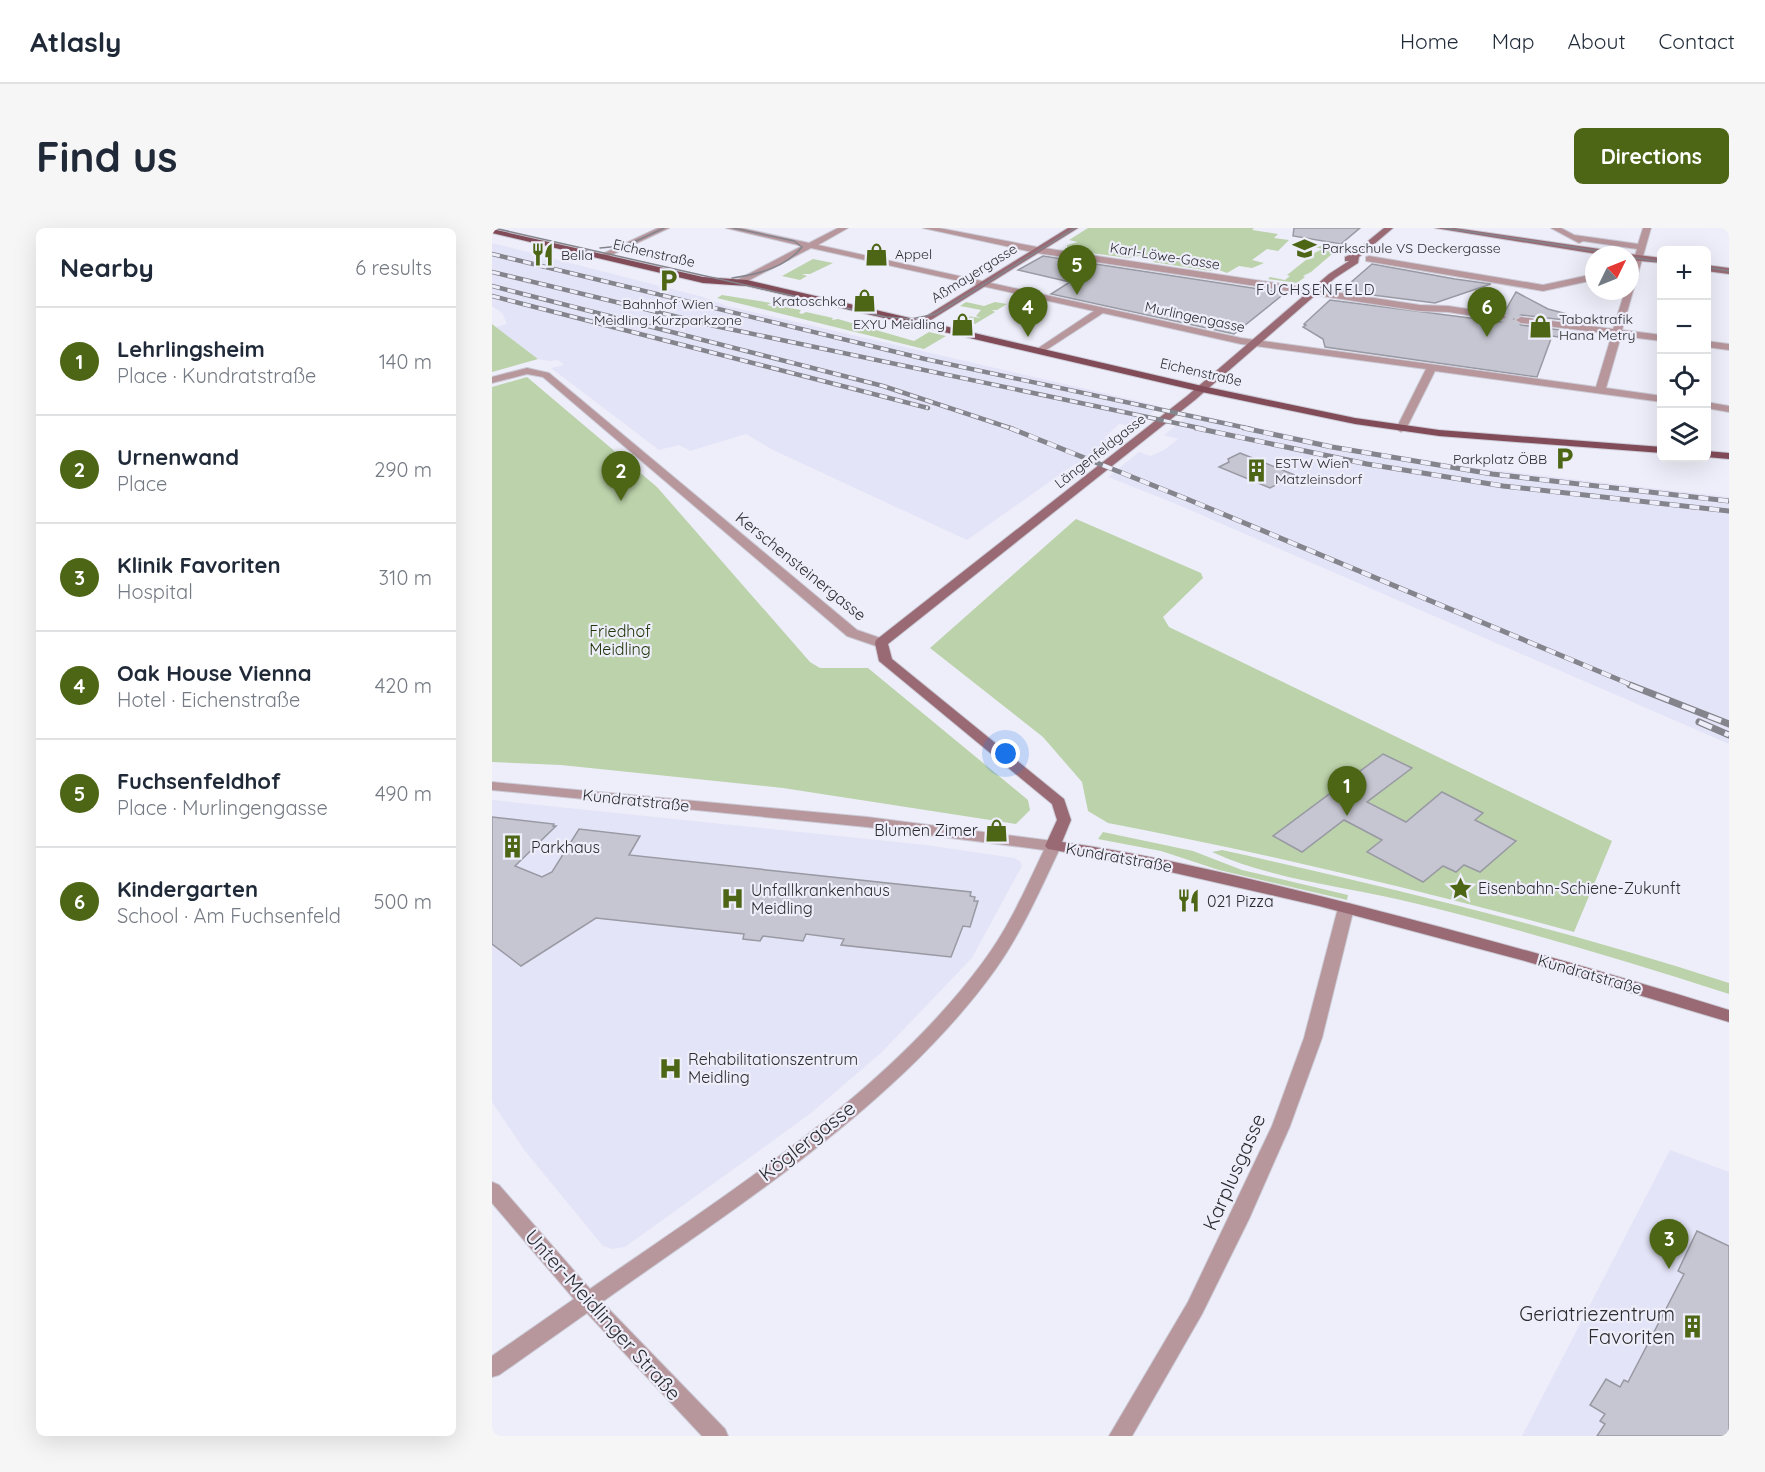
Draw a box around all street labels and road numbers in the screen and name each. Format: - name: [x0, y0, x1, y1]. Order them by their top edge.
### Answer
- street label: Eichenstraße: [611, 235, 697, 271]
- street label: Karl-Löwe-Gasse: [1109, 238, 1221, 274]
- street label: Aßmayergasse: [928, 239, 1020, 307]
- street label: Murlingengasse: [1143, 298, 1247, 336]
- street label: Eichenstraße: [1158, 354, 1244, 390]
- street label: Längenfeldgasse: [1051, 410, 1149, 492]
- street label: Kerschensteinergasse: [732, 507, 870, 625]
- street label: Kundratstraße: [582, 784, 690, 816]
- street label: Kundratstraße: [1064, 838, 1174, 876]
- street label: Kundratstraße: [1536, 950, 1644, 998]
- street label: Köglergasse: [753, 1095, 860, 1186]
- street label: Karplusgasse: [1197, 1109, 1270, 1234]
- street label: Unter-Meidlinger Straße: [520, 1224, 687, 1405]

